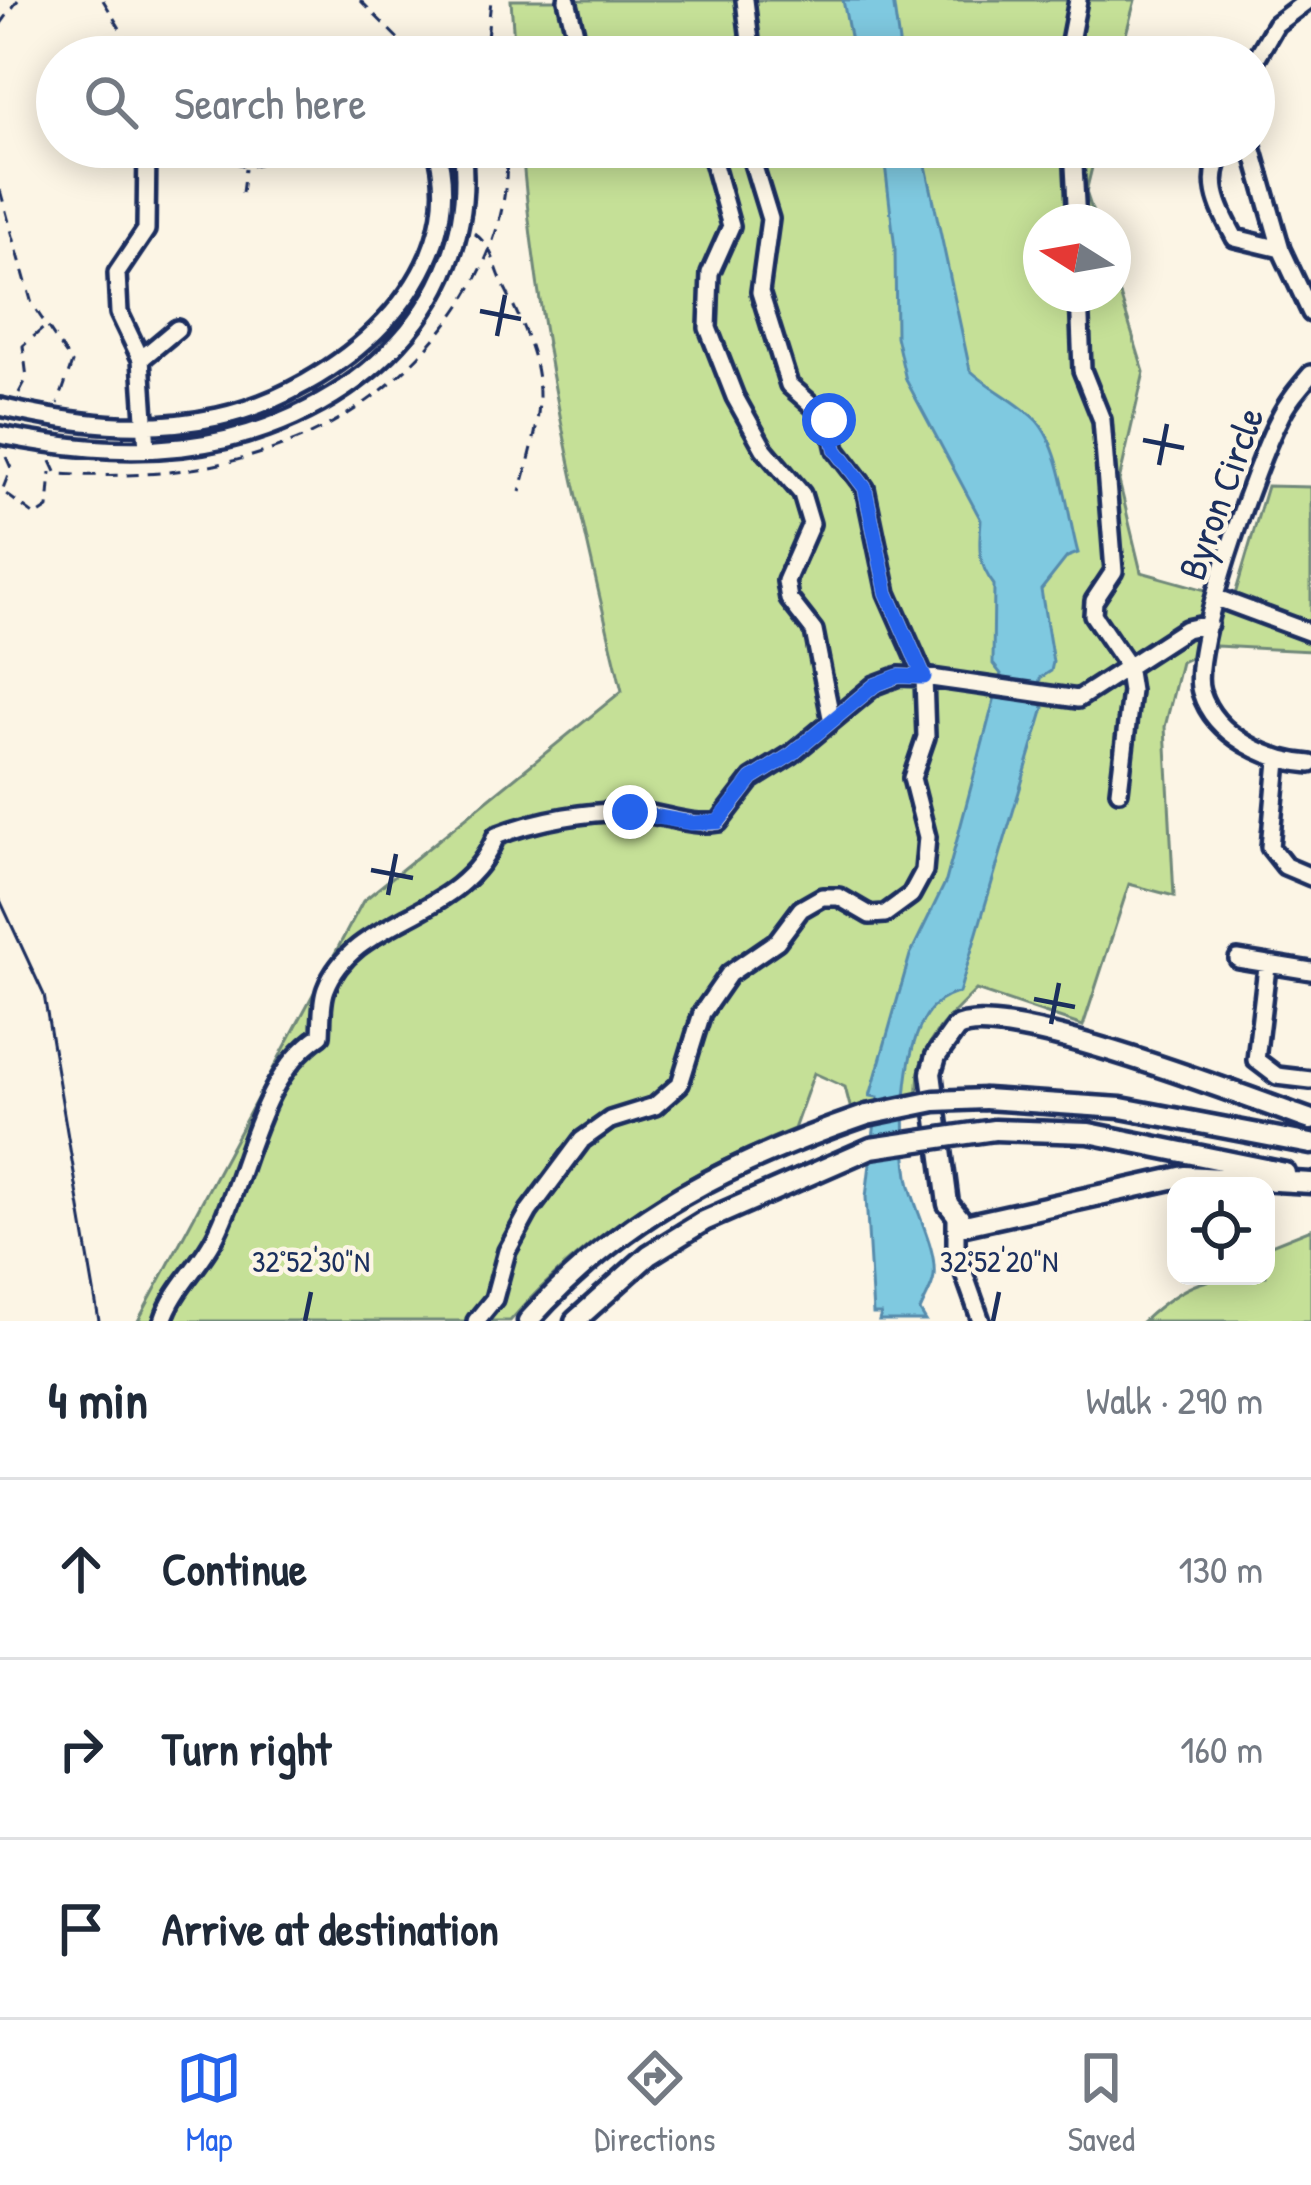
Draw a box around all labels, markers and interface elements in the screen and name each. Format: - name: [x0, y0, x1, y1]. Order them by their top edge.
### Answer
- search box: [36, 36, 1275, 168]
- icon: search: [78, 69, 144, 135]
- text: Search here: [174, 72, 366, 133]
- north arrow: [1023, 204, 1131, 312]
- route start: [802, 393, 856, 447]
- street label: Byron Circle: [1164, 399, 1276, 587]
- route end: [603, 785, 657, 839]
- map controls: [1167, 1177, 1275, 1285]
- button: locate: [1167, 1177, 1275, 1285]
- text: 32°52'30"N: [252, 1241, 370, 1281]
- text: 32°52'20"N: [940, 1241, 1058, 1281]
- text: 4 min: [48, 1365, 148, 1434]
- text: Walk · 290 m: [1086, 1373, 1263, 1426]
- icon: ahead: [48, 1536, 114, 1602]
- text: Continue: [162, 1538, 307, 1599]
- text: 130 m: [1178, 1542, 1263, 1595]
- icon: right: [48, 1716, 114, 1782]
- text: Turn right: [162, 1718, 331, 1779]
- text: 160 m: [1180, 1722, 1263, 1775]
- icon: arrive: [48, 1896, 114, 1962]
- text: Arrive at destination: [162, 1898, 499, 1959]
- tab: Map: [176, 2045, 242, 2161]
- tab: Directions: [594, 2045, 716, 2161]
- tab: Saved: [1068, 2045, 1135, 2161]

